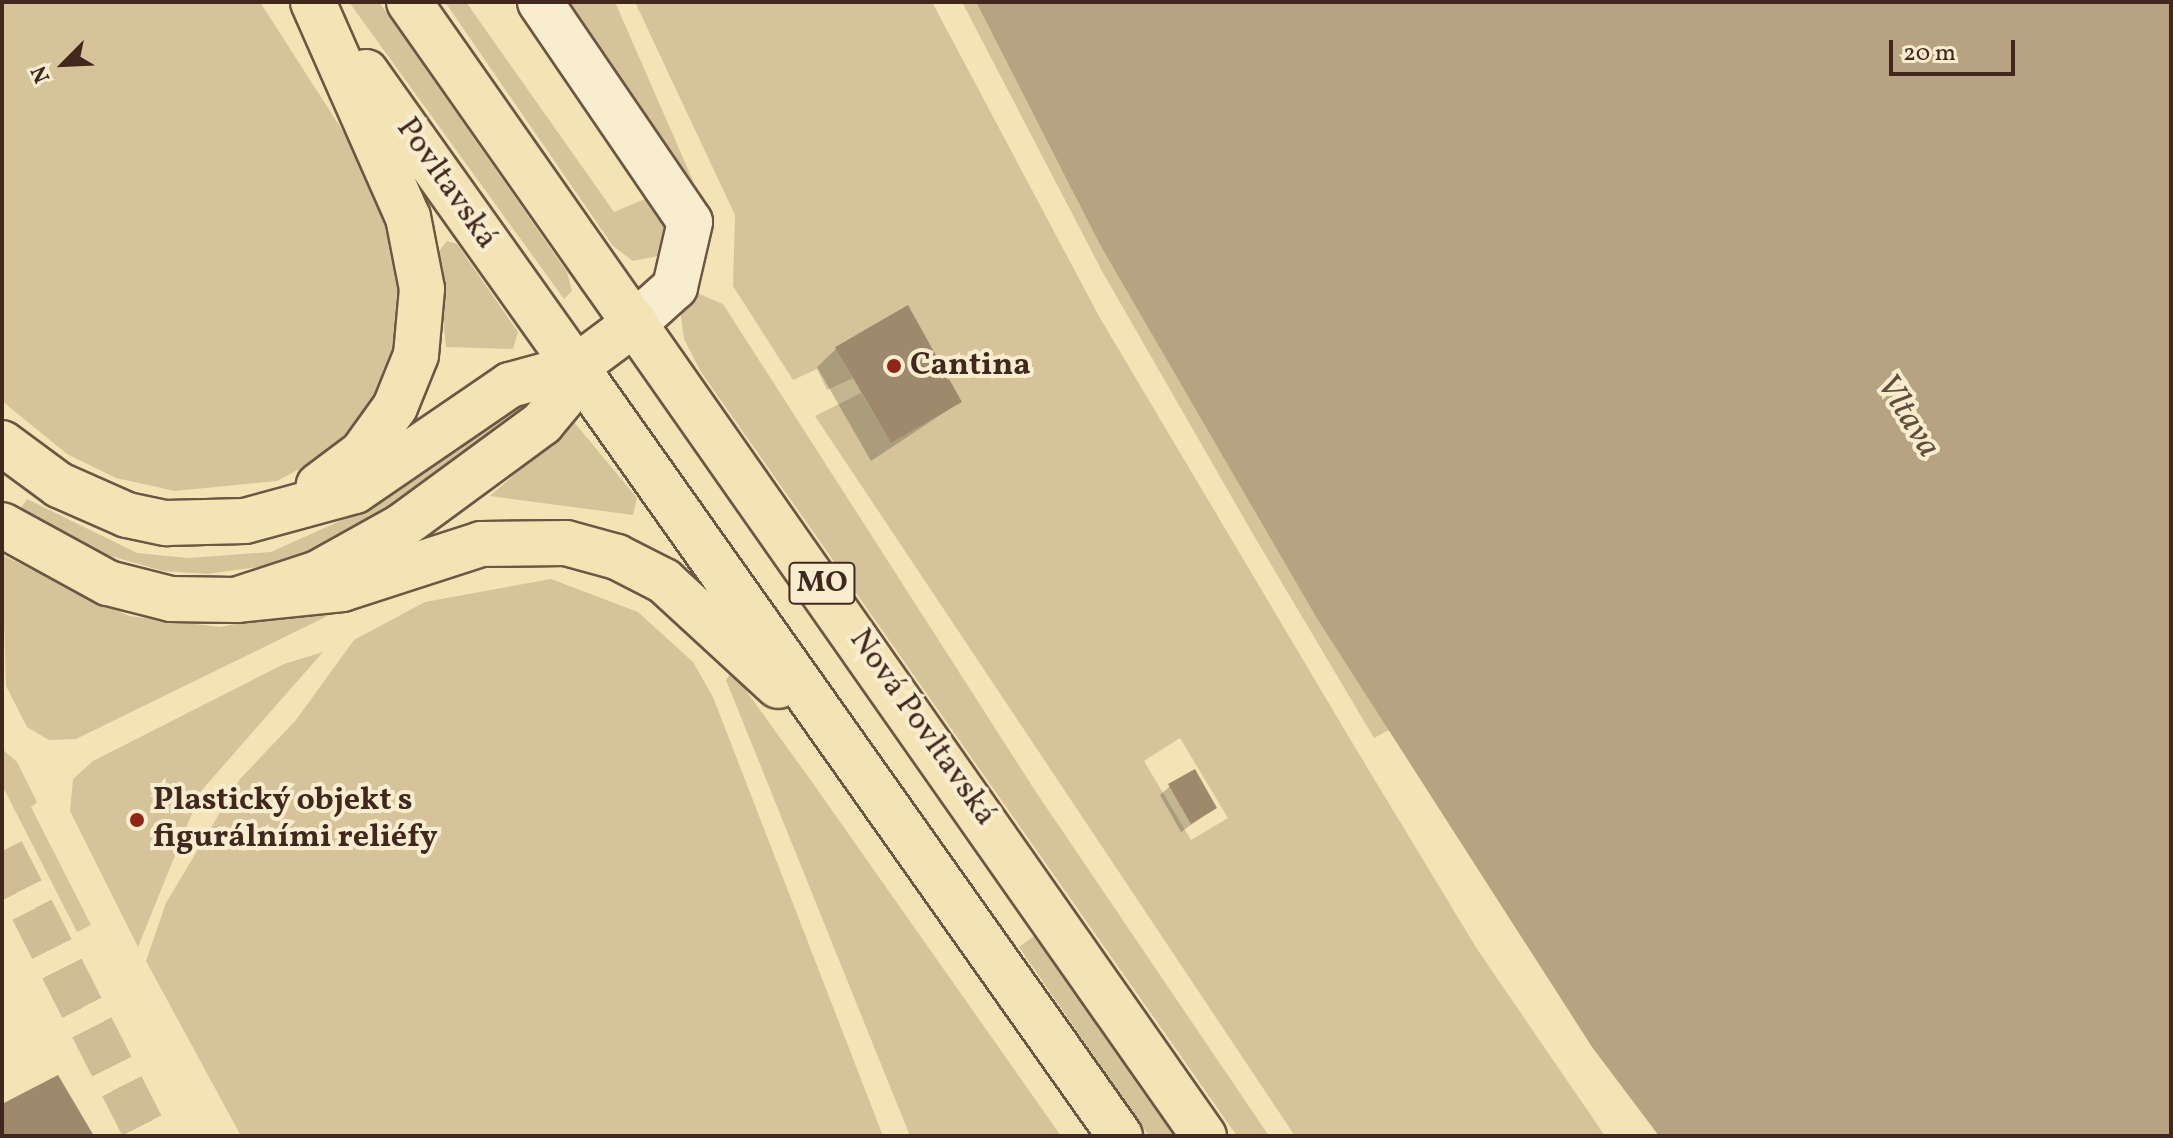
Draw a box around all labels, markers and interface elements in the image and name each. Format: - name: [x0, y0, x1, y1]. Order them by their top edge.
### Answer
- north arrow: [24, 24, 104, 104]
- scale bar: [1893, 24, 2019, 74]
- text: 20 m: [1903, 37, 1956, 71]
- text: N: [24, 60, 59, 88]
- street label: Povltavská: [387, 111, 505, 257]
- place label: Cantina: [910, 347, 1031, 385]
- marker: Cantina: [885, 357, 903, 375]
- water label: Vltava: [1866, 367, 1948, 465]
- road number: MO: [788, 557, 856, 609]
- street label: Nová Povltavská: [840, 622, 1004, 834]
- place label: Plastický objekt s figurálními reliéfy: [153, 783, 438, 858]
- marker: Plastický objekt s figurálními reliéfy: [128, 811, 146, 829]

